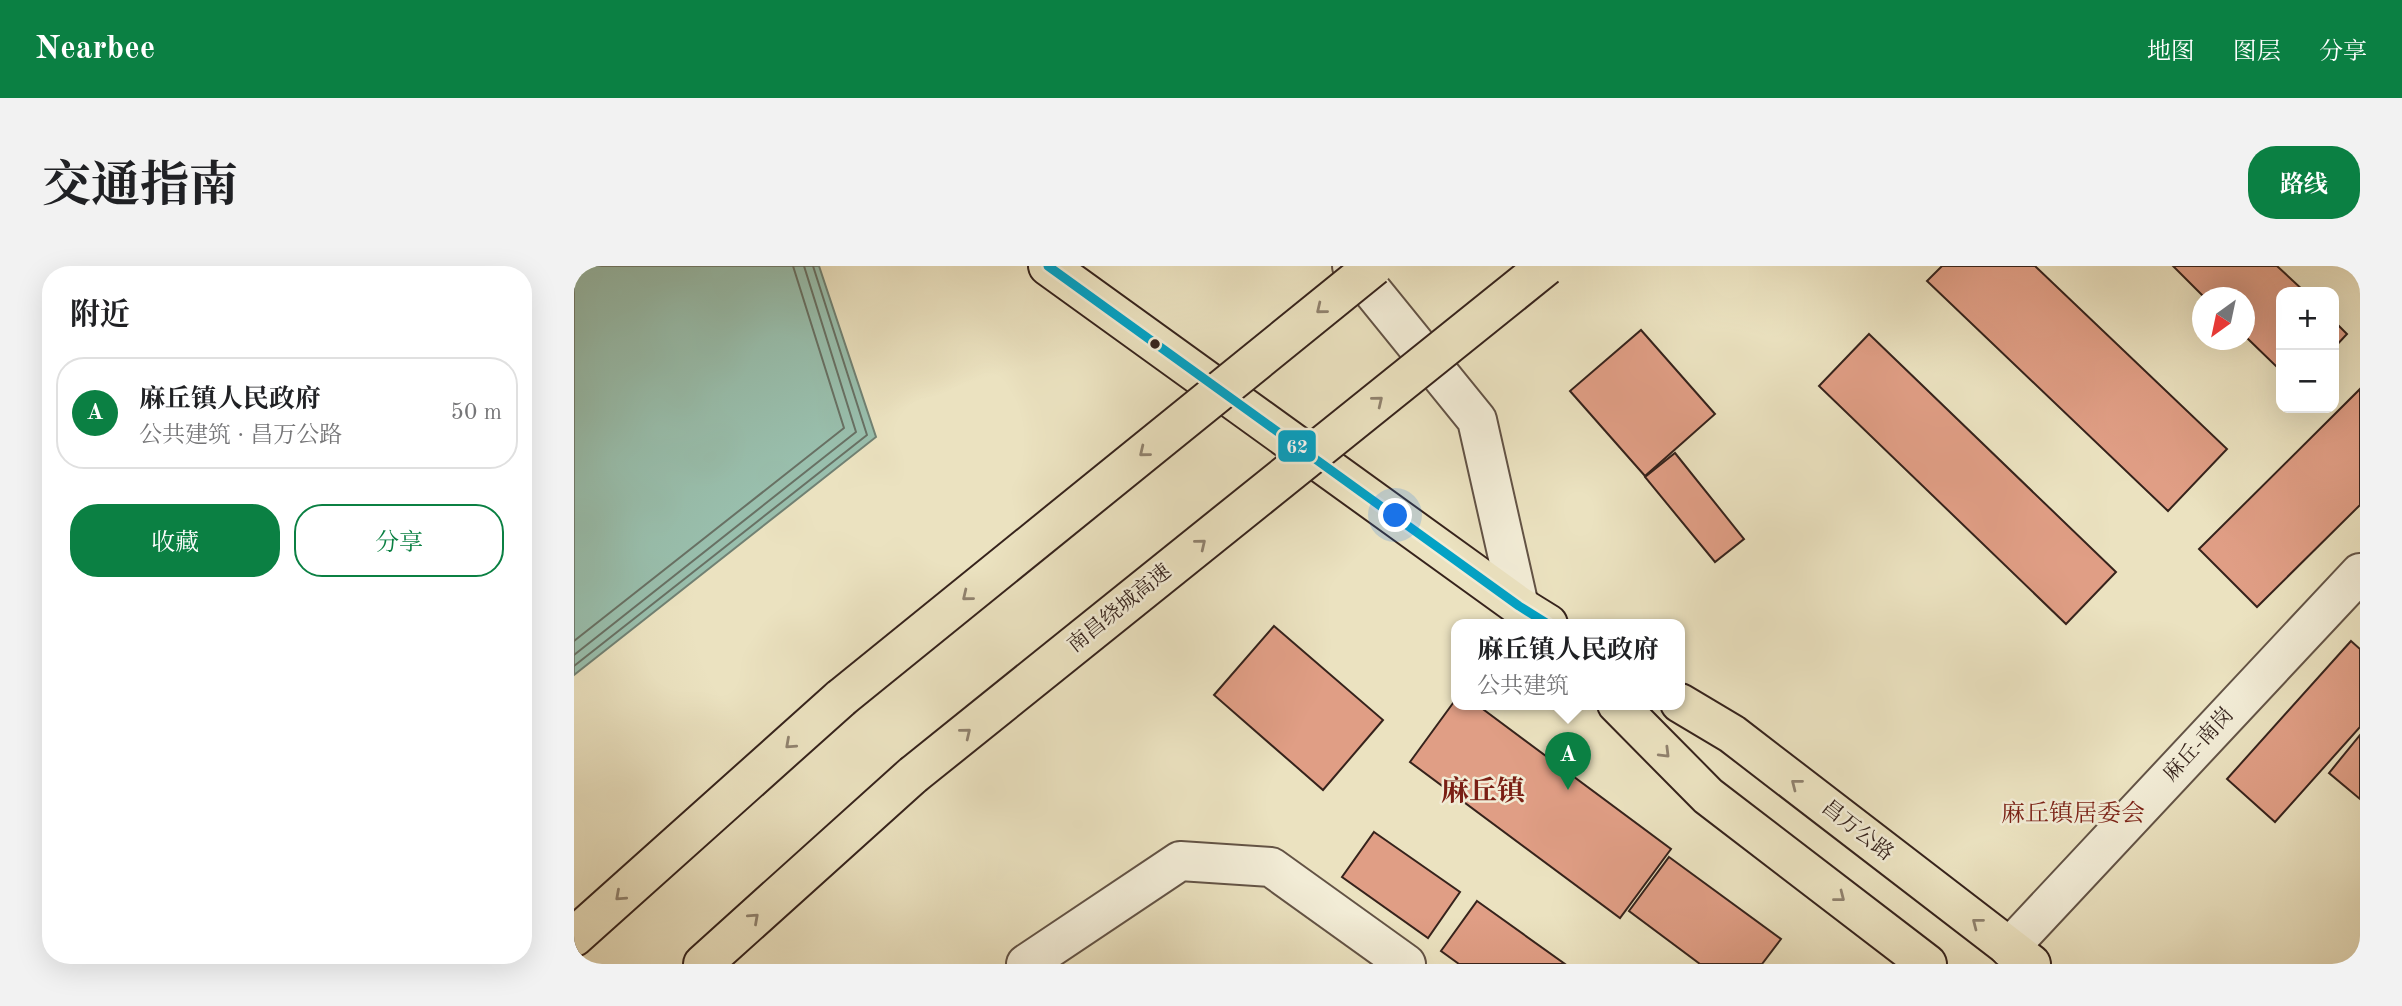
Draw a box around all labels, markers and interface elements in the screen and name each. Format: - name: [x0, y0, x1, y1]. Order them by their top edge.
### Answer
- text: Nearbee: [35, 33, 155, 66]
- text: 地图: [2147, 41, 2195, 65]
- text: 图层: [2233, 41, 2281, 65]
- text: 分享: [2319, 41, 2367, 65]
- button: 路线: [2248, 146, 2360, 219]
- text: 交通指南: [42, 164, 238, 213]
- north arrow: [2192, 287, 2255, 350]
- map controls: [2276, 287, 2339, 413]
- button: +: [2276, 287, 2339, 350]
- text: 附近: [70, 301, 130, 331]
- one-way arrow: [1316, 301, 1329, 313]
- unlabelled marker: [1148, 337, 1162, 351]
- button: −: [2276, 350, 2339, 413]
- text: 麻丘镇人民政府: [139, 387, 321, 413]
- one-way arrow: [1370, 397, 1382, 410]
- text: A: [86, 401, 104, 424]
- text: 50 m: [451, 401, 502, 424]
- text: 公共建筑 · 昌万公路: [139, 424, 342, 447]
- line badge: 62: [1277, 429, 1317, 463]
- text: 62: [1286, 439, 1308, 458]
- one-way arrow: [1139, 444, 1151, 457]
- your location: [1378, 498, 1412, 532]
- button: 收藏: [70, 504, 280, 577]
- button: 分享: [294, 504, 504, 577]
- one-way arrow: [1192, 540, 1205, 552]
- street label: 南昌绕城高速: [1063, 560, 1176, 657]
- one-way arrow: [963, 587, 975, 600]
- popup: [1451, 619, 1685, 710]
- text: 麻丘镇人民政府: [1477, 638, 1659, 664]
- text: 公共建筑: [1477, 675, 1569, 698]
- street label: 麻丘-南岗: [2159, 703, 2238, 786]
- one-way arrow: [958, 728, 971, 741]
- pin: A: [1545, 732, 1591, 790]
- one-way arrow: [785, 736, 798, 748]
- one-way arrow: [1656, 744, 1669, 757]
- district label: 麻丘镇: [1441, 775, 1525, 807]
- one-way arrow: [1792, 779, 1804, 792]
- street label: 昌万公路: [1817, 795, 1898, 865]
- district label: 麻丘镇居委会: [2001, 800, 2145, 827]
- one-way arrow: [615, 887, 628, 900]
- one-way arrow: [1832, 889, 1845, 902]
- one-way arrow: [746, 914, 759, 927]
- one-way arrow: [1972, 918, 1984, 931]

